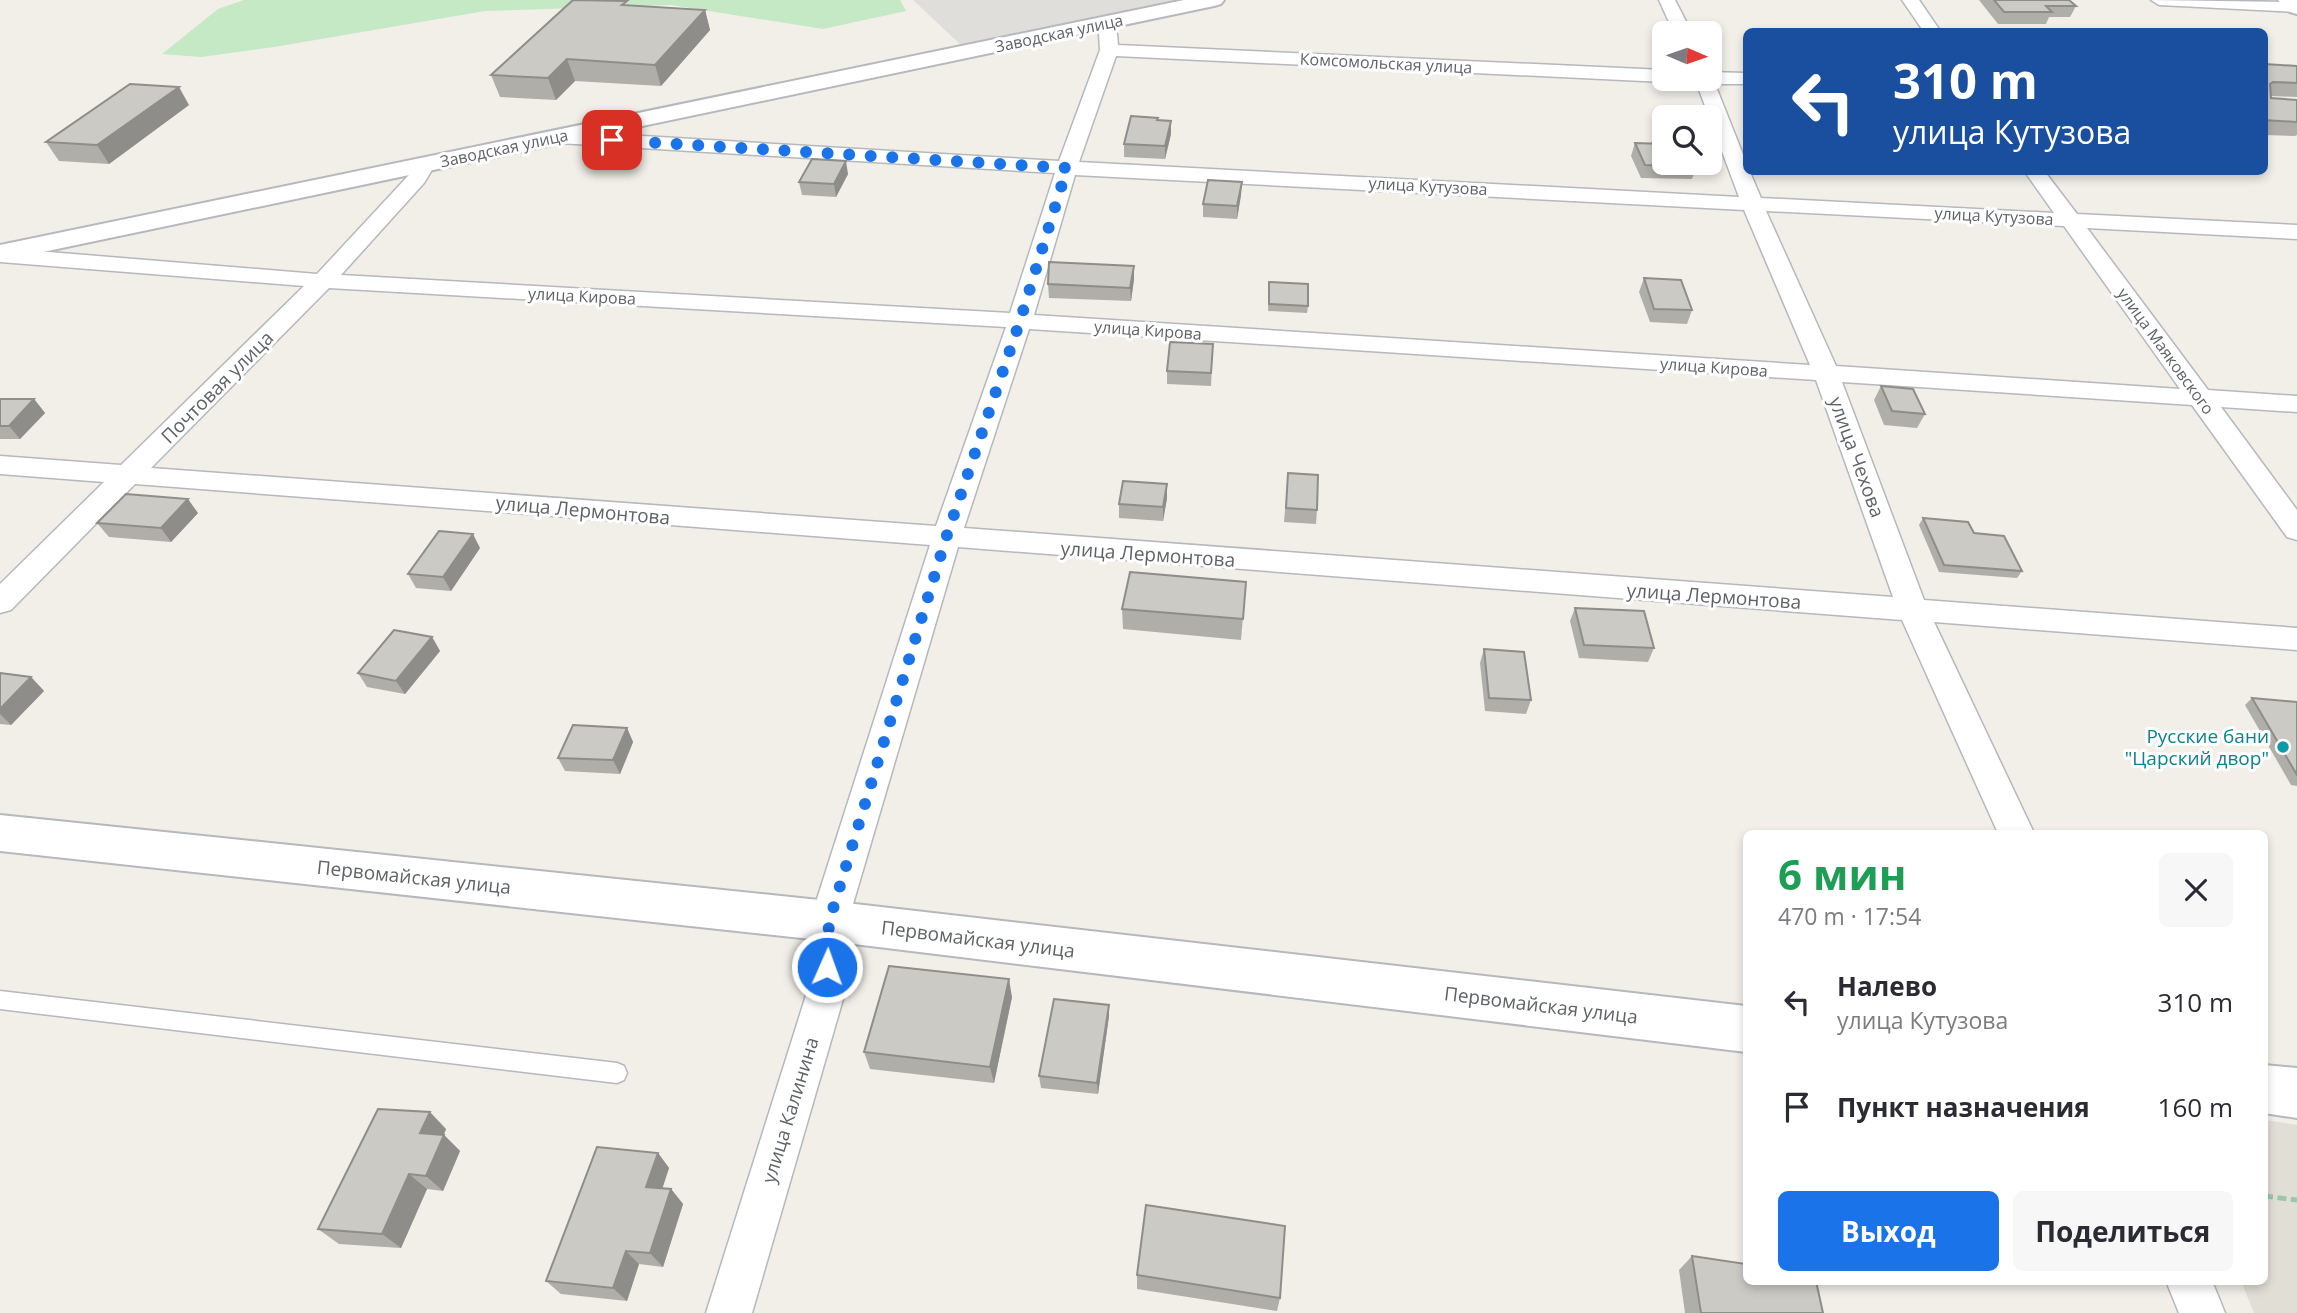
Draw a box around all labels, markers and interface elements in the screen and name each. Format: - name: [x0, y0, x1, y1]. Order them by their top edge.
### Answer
- street label: Заводская улица: [993, 9, 1125, 57]
- north arrow: [1652, 21, 1722, 91]
- map controls: [1652, 21, 1722, 175]
- text: 310 m: [1893, 47, 2038, 113]
- street label: Комсомольская улица: [1299, 48, 1473, 78]
- icon: left: [1778, 56, 1869, 147]
- button: search: [1652, 105, 1722, 175]
- pin: [582, 110, 642, 170]
- text: улица Кутузова: [1893, 110, 2131, 153]
- icon: arrive: [593, 121, 631, 159]
- street label: Заводская улица: [438, 124, 570, 172]
- street label: улица Кутузова: [1368, 172, 1488, 200]
- street label: улица Кутузова: [1934, 202, 2054, 230]
- street label: улица Кирова: [528, 282, 636, 310]
- street label: улица Маяковского: [2113, 283, 2219, 419]
- street label: улица Кирова: [1093, 315, 1203, 345]
- street label: Почтовая улица: [155, 325, 279, 449]
- street label: улица Кирова: [1659, 352, 1769, 382]
- street label: улица Чехова: [1823, 393, 1891, 521]
- street label: улица Лермонтова: [495, 489, 671, 531]
- street label: улица Лермонтова: [1060, 535, 1236, 573]
- street label: улица Лермонтова: [1626, 577, 1802, 615]
- place label: Русские бани "Царский двор": [2125, 723, 2269, 771]
- marker: Русские бани "Царский двор": [2275, 739, 2291, 755]
- text: 6 мин: [1778, 845, 1906, 902]
- button: close: [2159, 853, 2233, 927]
- street label: Первомайская улица: [316, 854, 512, 900]
- text: 470 m · 17:54: [1778, 900, 1921, 932]
- street label: Первомайская улица: [880, 914, 1076, 964]
- position arrow: [790, 930, 864, 1004]
- text: Налево: [1837, 968, 1937, 1004]
- street label: Первомайская улица: [1443, 980, 1639, 1030]
- icon: left: [1778, 983, 1816, 1021]
- text: 310 m: [2158, 984, 2233, 1020]
- text: улица Кутузова: [1837, 1004, 2008, 1036]
- street label: улица Калинина: [755, 1034, 825, 1186]
- icon: arrive: [1778, 1088, 1816, 1126]
- text: Пункт назначения: [1837, 1089, 2090, 1125]
- text: 160 m: [2158, 1089, 2233, 1125]
- button: Выход: [1778, 1191, 1999, 1271]
- button: Поделиться: [2013, 1191, 2233, 1271]

